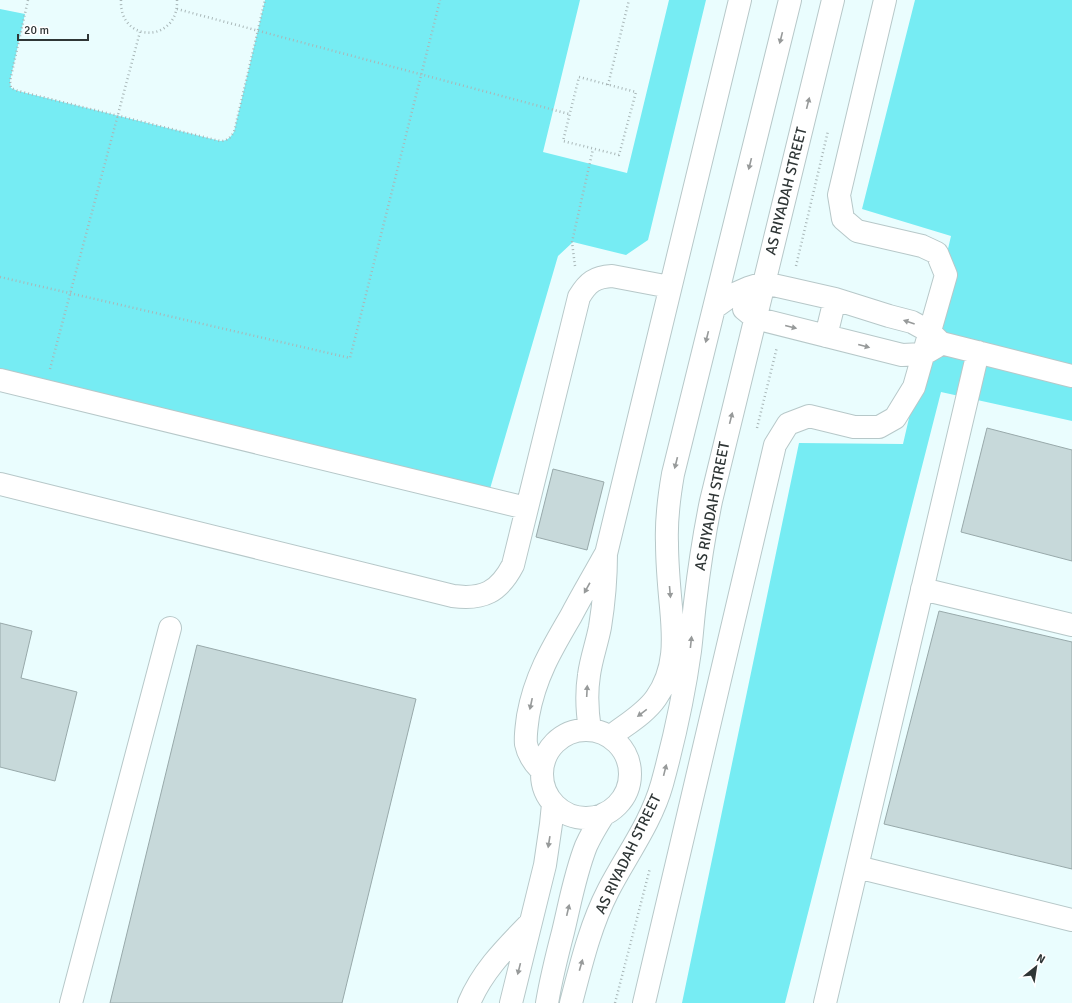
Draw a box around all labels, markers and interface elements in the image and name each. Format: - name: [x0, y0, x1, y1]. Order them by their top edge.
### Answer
- scale bar: [18, 16, 88, 42]
- text: 20 m: [24, 23, 49, 38]
- one-way arrow: [778, 32, 784, 44]
- one-way arrow: [805, 97, 811, 109]
- street label: AS RIYADAH STREET: [761, 125, 811, 257]
- one-way arrow: [747, 158, 753, 170]
- one-way arrow: [903, 319, 915, 325]
- one-way arrow: [785, 324, 797, 330]
- one-way arrow: [704, 331, 710, 343]
- one-way arrow: [858, 343, 870, 349]
- one-way arrow: [728, 412, 734, 424]
- street label: AS RIYADAH STREET: [691, 439, 733, 572]
- one-way arrow: [672, 457, 678, 469]
- one-way arrow: [583, 582, 590, 593]
- one-way arrow: [666, 586, 673, 598]
- one-way arrow: [688, 636, 694, 648]
- one-way arrow: [584, 685, 591, 697]
- one-way arrow: [527, 698, 533, 710]
- one-way arrow: [636, 708, 647, 717]
- one-way arrow: [663, 764, 669, 776]
- street label: AS RIYADAH STREET: [591, 791, 665, 917]
- one-way arrow: [545, 836, 551, 849]
- one-way arrow: [565, 904, 571, 917]
- north arrow: [1016, 947, 1056, 987]
- text: N: [1034, 951, 1047, 966]
- one-way arrow: [579, 959, 585, 972]
- one-way arrow: [516, 963, 522, 975]

